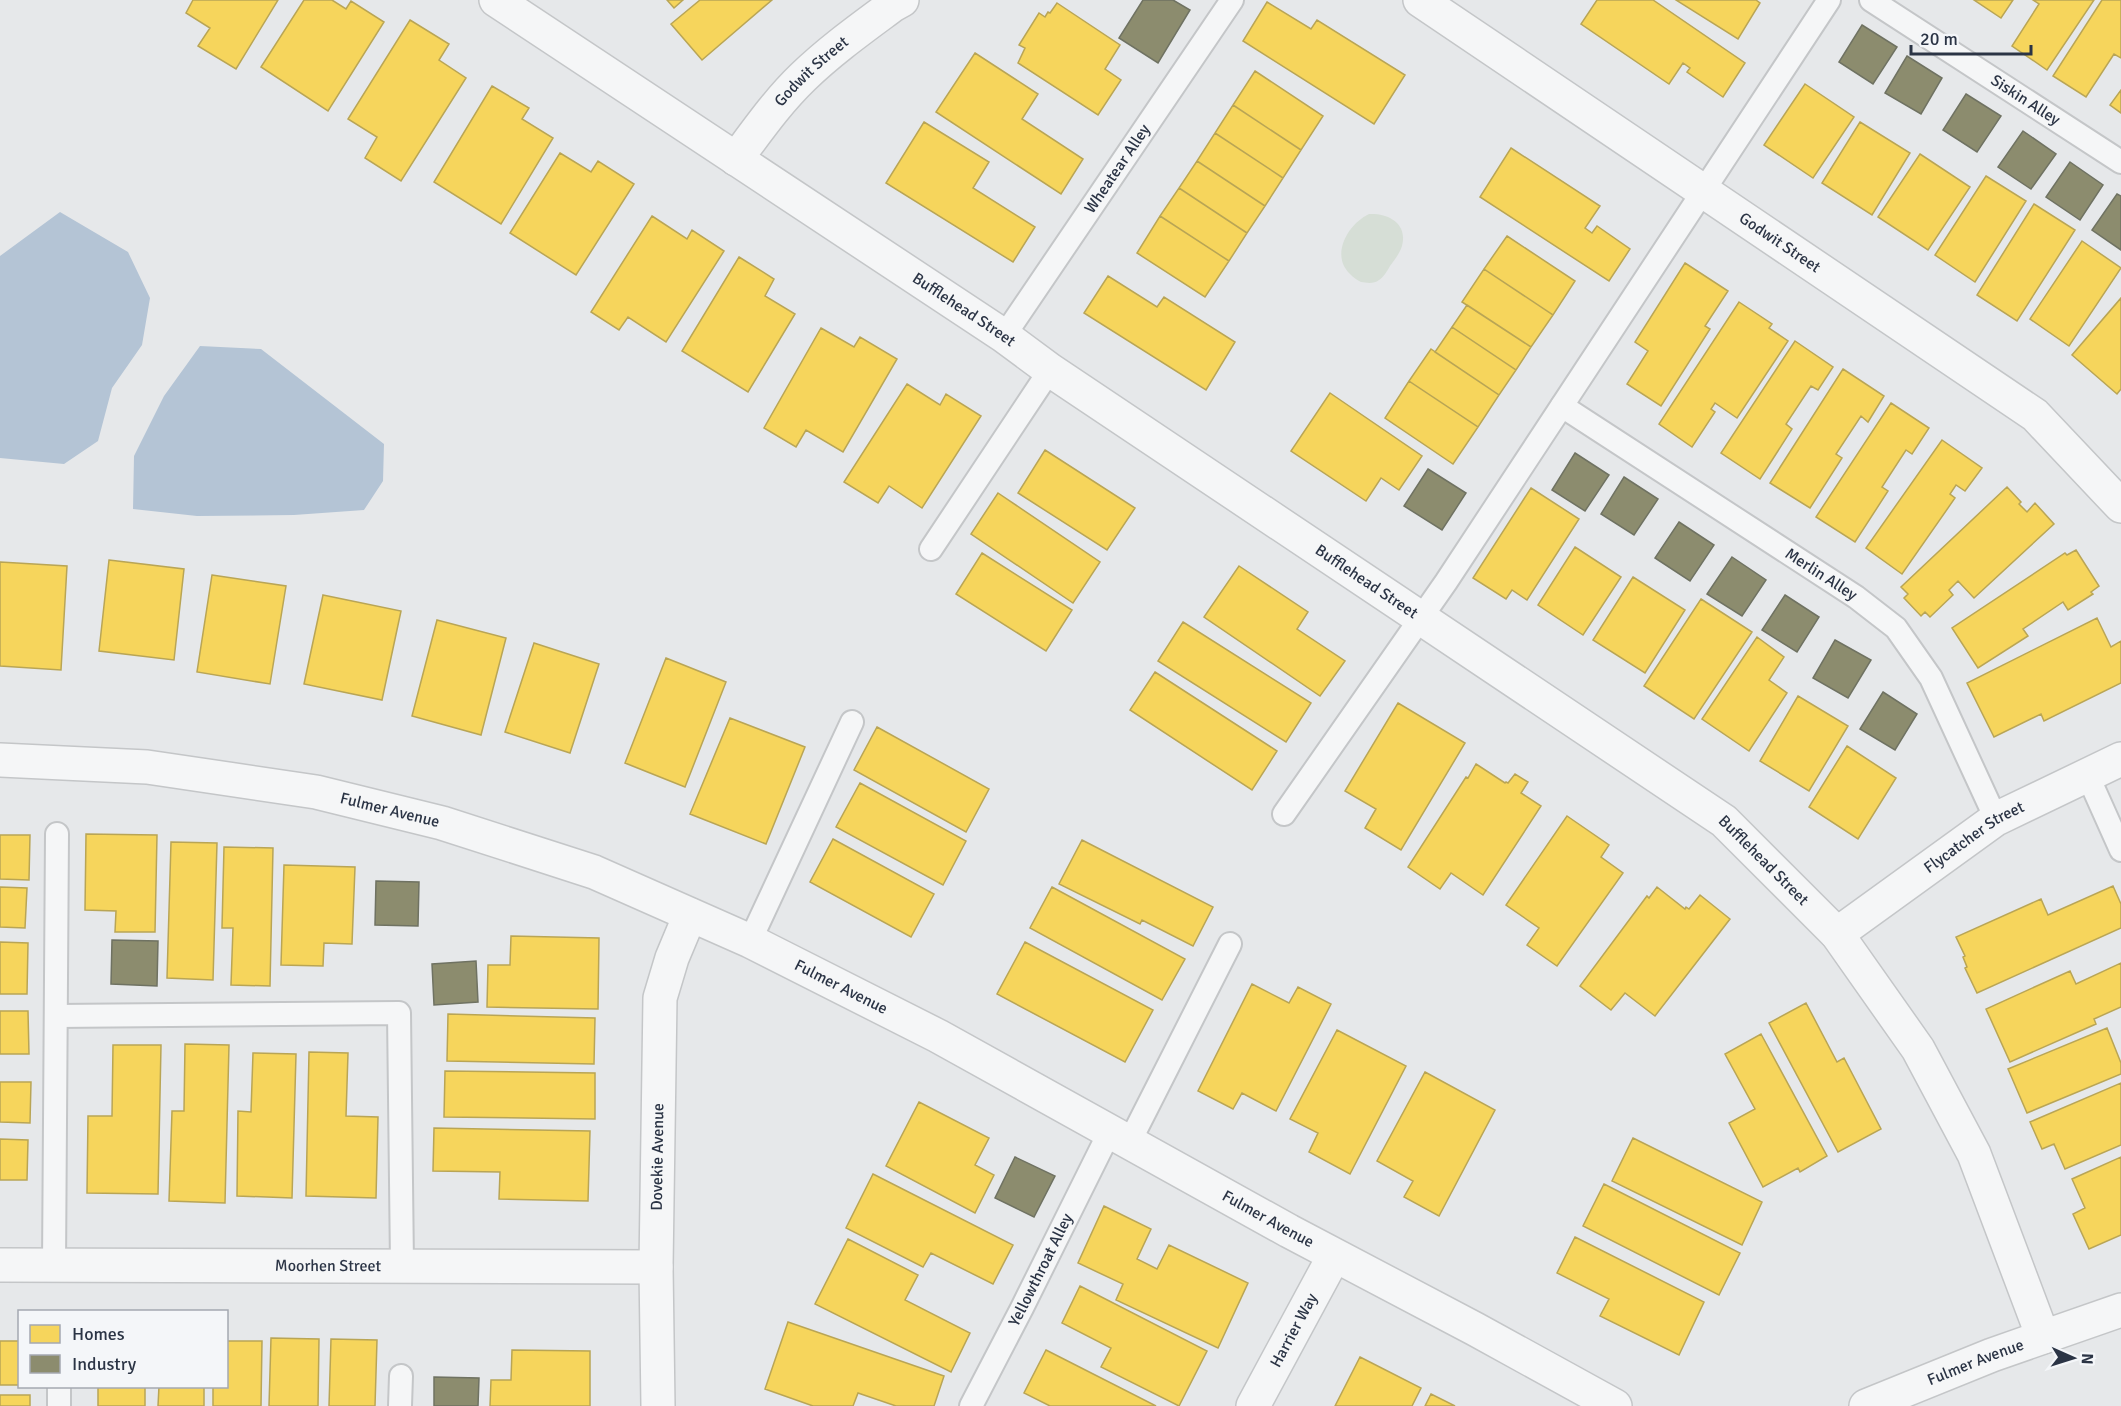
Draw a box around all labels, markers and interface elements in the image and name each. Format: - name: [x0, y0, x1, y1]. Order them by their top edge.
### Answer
- scale bar: [1911, 18, 2031, 56]
- text: 20 m: [1920, 28, 1958, 50]
- street label: Godwit Street: [770, 32, 853, 111]
- street label: Siskin Alley: [1987, 70, 2064, 130]
- street label: Wheatear Alley: [1080, 120, 1155, 217]
- street label: Godwit Street: [1735, 208, 1825, 278]
- street label: Bufflehead Street: [909, 268, 1020, 351]
- street label: Bufflehead Street: [1311, 540, 1422, 624]
- street label: Merlin Alley: [1781, 544, 1861, 605]
- street label: Fulmer Avenue: [338, 788, 442, 832]
- street label: Flycatcher Street: [1920, 797, 2028, 878]
- street label: Bufflehead Street: [1714, 811, 1813, 910]
- street label: Fulmer Avenue: [791, 955, 891, 1019]
- street label: Dovekie Avenue: [647, 1103, 668, 1211]
- street label: Fulmer Avenue: [1219, 1186, 1317, 1252]
- street label: Yellowthroat Alley: [1004, 1210, 1078, 1330]
- street label: Moorhen Street: [275, 1256, 382, 1276]
- street label: Harrier Way: [1266, 1289, 1322, 1371]
- legend: [18, 1310, 228, 1388]
- text: Homes: [72, 1323, 125, 1345]
- north arrow: [2043, 1328, 2103, 1388]
- street label: Fulmer Avenue: [1924, 1335, 2026, 1390]
- text: Industry: [72, 1353, 137, 1375]
- text: N: [2077, 1353, 2097, 1365]

